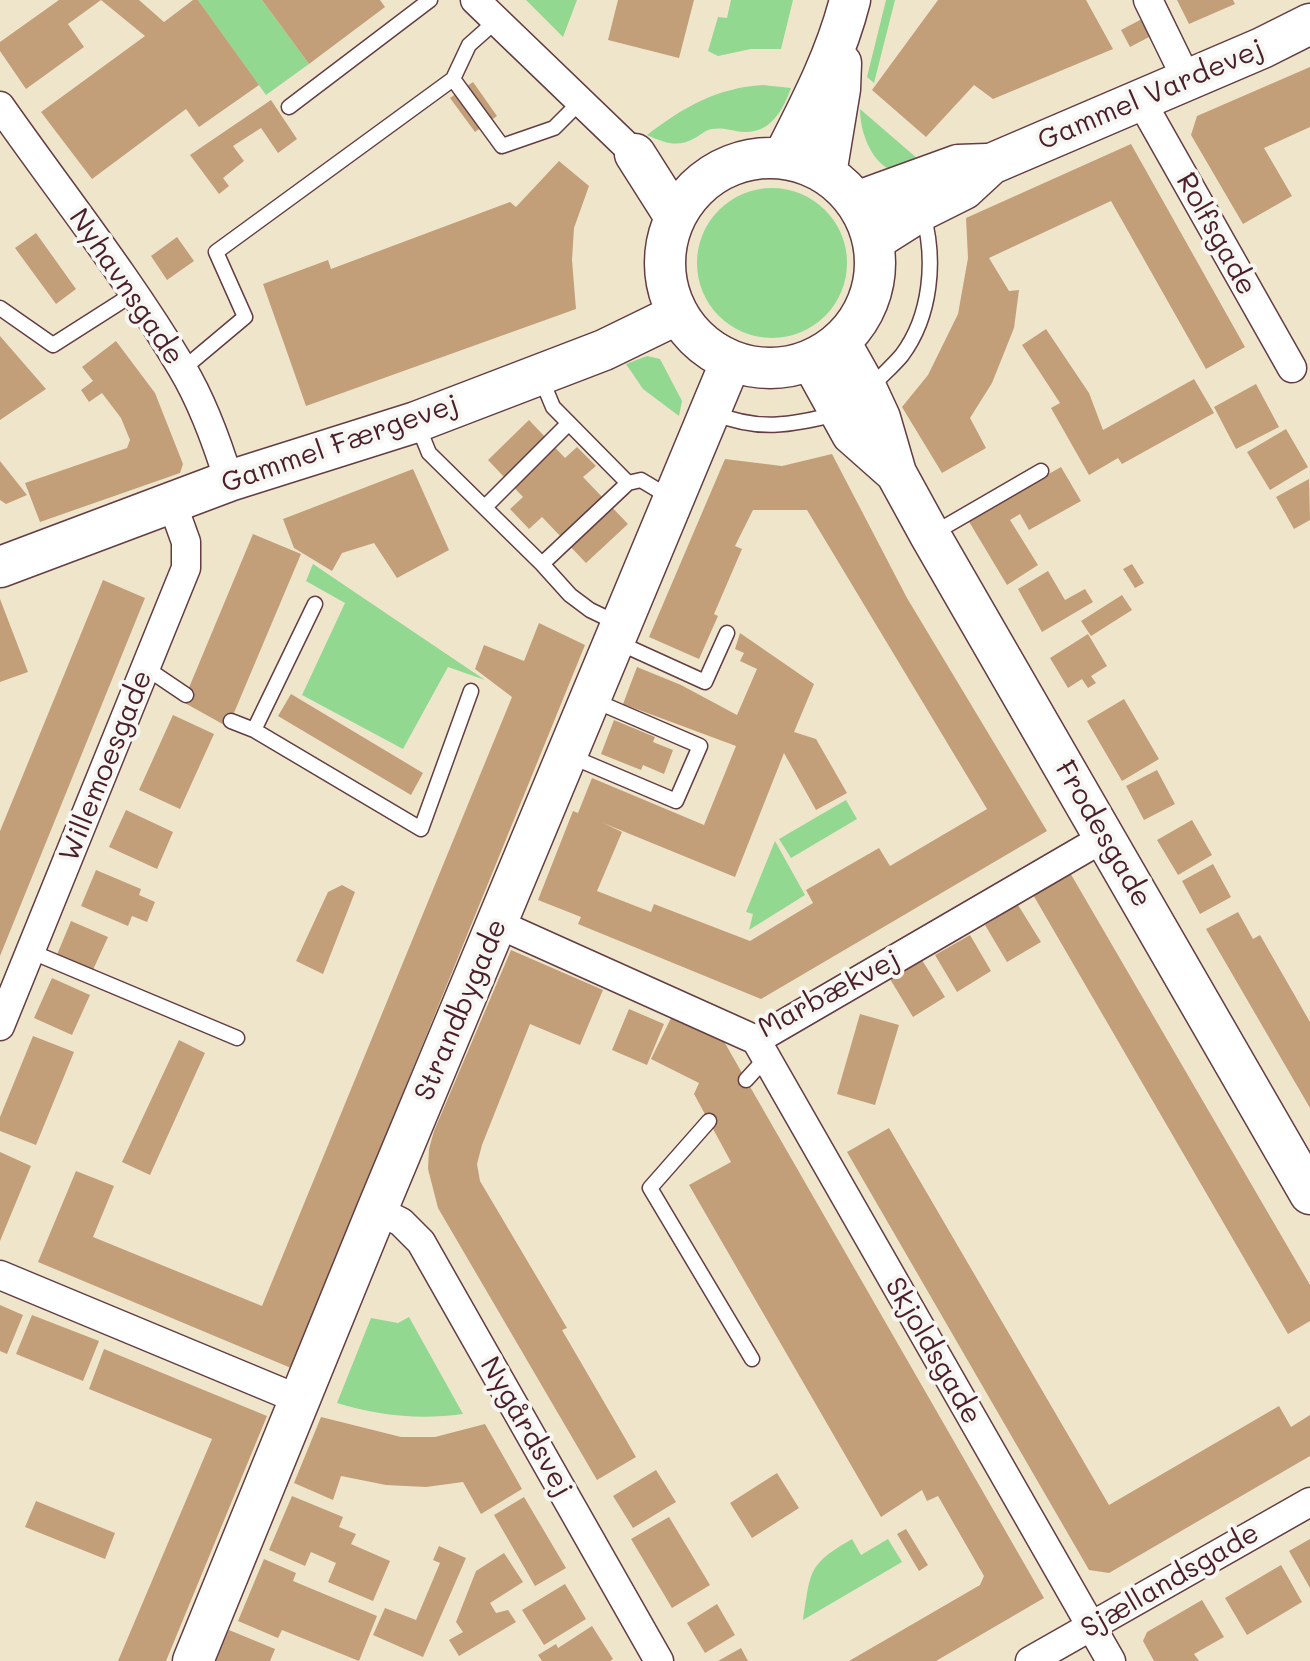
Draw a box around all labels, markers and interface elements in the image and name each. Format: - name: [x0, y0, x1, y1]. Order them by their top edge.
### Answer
- street label: Gammel Vardevej: [1033, 32, 1269, 158]
- street label: Rolfsgade: [1169, 167, 1263, 301]
- street label: Nyhavnsgade: [61, 202, 191, 372]
- street label: Gammel Færgevej: [217, 388, 463, 500]
- street label: Willemoesgade: [52, 666, 160, 866]
- street label: Frodesgade: [1048, 755, 1158, 913]
- street label: Strandbygade: [408, 914, 514, 1106]
- street label: Marbækvej: [752, 943, 906, 1045]
- street label: Skjoldsgade: [878, 1272, 988, 1430]
- street label: Nygårdsvej: [472, 1351, 580, 1503]
- street label: Sjællandsgade: [1075, 1516, 1265, 1646]

